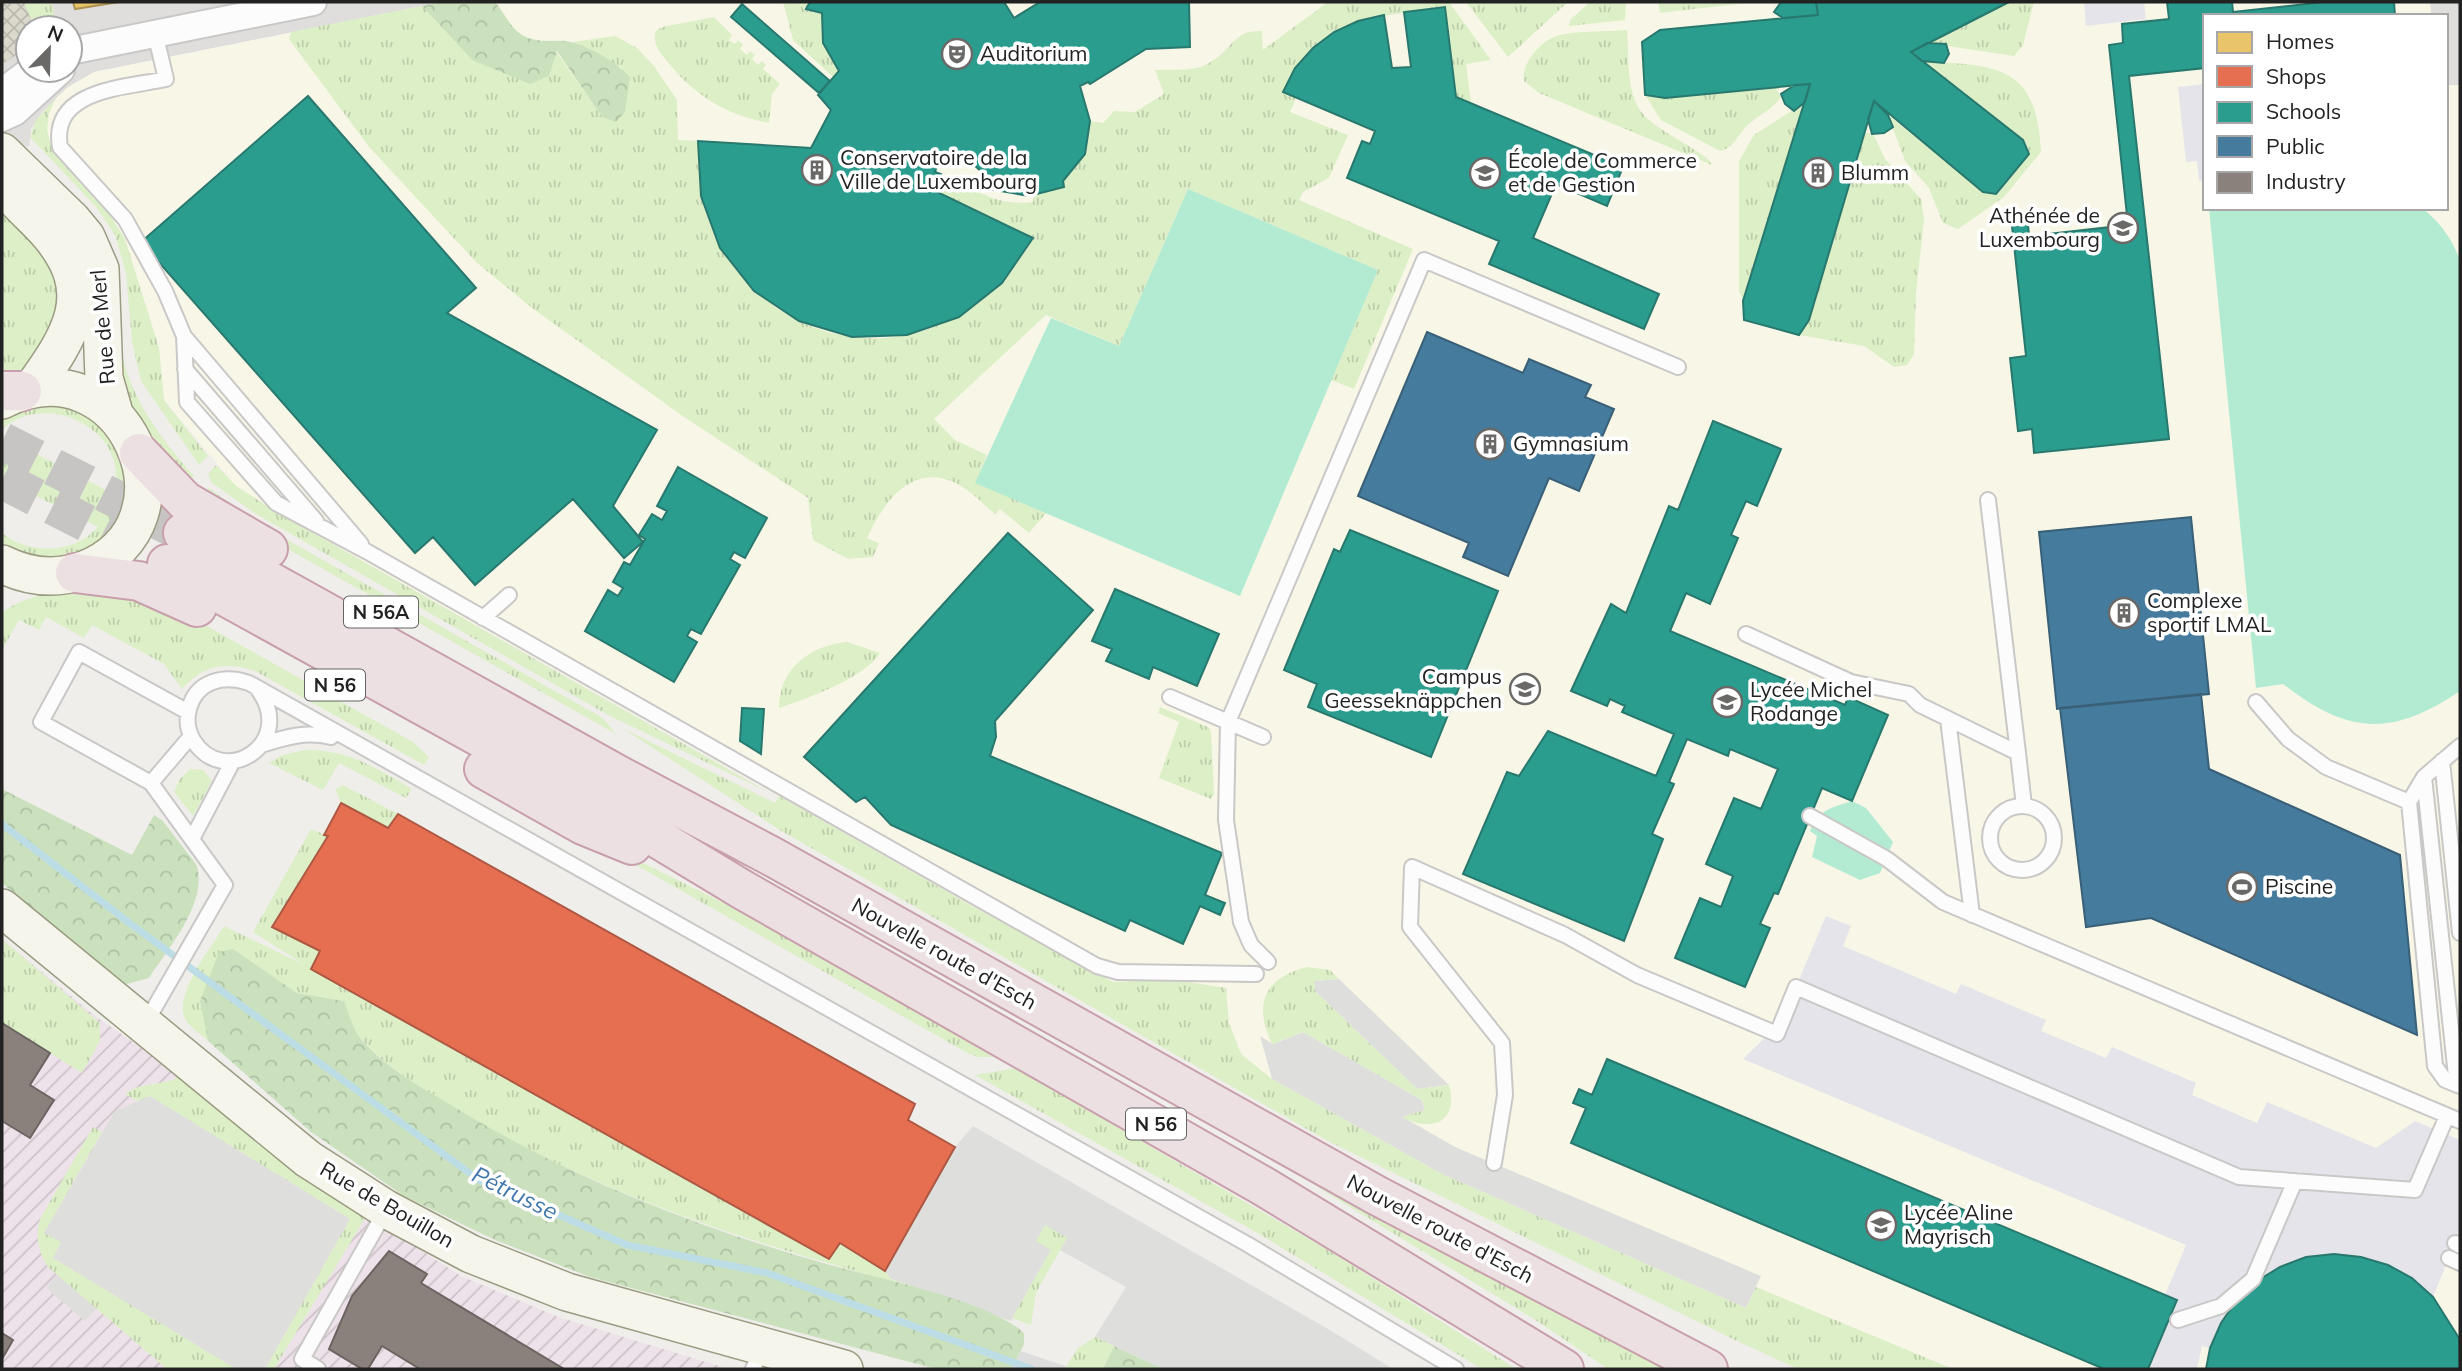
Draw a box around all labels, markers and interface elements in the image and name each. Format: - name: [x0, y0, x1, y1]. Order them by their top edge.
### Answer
- north arrow: [14, 14, 84, 84]
- legend: [2203, 14, 2448, 210]
- text: N: [44, 20, 67, 47]
- text: Homes: [2266, 28, 2334, 54]
- theatre icon: Auditorium: [940, 37, 974, 71]
- place label: Auditorium: [980, 40, 1088, 66]
- text: Shops: [2266, 63, 2326, 89]
- text: Schools: [2266, 98, 2341, 124]
- text: Public: [2266, 133, 2325, 159]
- place label: Conservatoire de la Ville de Luxembourg: [840, 144, 1037, 194]
- place label: École de Commerce et de Gestion: [1508, 147, 1697, 197]
- building icon: Conservatoire de la Ville de Luxembourg: [800, 153, 834, 187]
- school or university icon: École de Commerce et de Gestion: [1468, 156, 1502, 190]
- building icon: Blumm: [1801, 156, 1835, 190]
- place label: Blumm: [1841, 159, 1909, 185]
- text: Industry: [2266, 168, 2346, 194]
- place label: Athénée de Luxembourg: [1979, 202, 2100, 252]
- school or university icon: Athénée de Luxembourg: [2106, 211, 2140, 245]
- street label: Rue de Merl: [84, 269, 120, 386]
- building icon: Gymnasium: [1473, 427, 1507, 461]
- place label: Gymnasium: [1513, 430, 1629, 456]
- place label: Complexe sportif LMAL: [2147, 587, 2272, 637]
- road number: N 56A: [344, 596, 418, 628]
- building icon: Complexe sportif LMAL: [2107, 596, 2141, 630]
- place label: Campus Geesseknäppchen: [1324, 663, 1502, 713]
- road number: N 56: [305, 670, 365, 700]
- school or university icon: Campus Geesseknäppchen: [1508, 672, 1542, 706]
- place label: Lycée Michel Rodange: [1750, 676, 1872, 726]
- school or university icon: Lycée Michel Rodange: [1710, 685, 1744, 719]
- sports icon: Piscine: [2225, 870, 2259, 904]
- place label: Piscine: [2265, 873, 2333, 899]
- street label: Nouvelle route d'Esch: [847, 891, 1041, 1015]
- road number: N 56: [1126, 1108, 1186, 1140]
- street label: Rue de Bouillon: [316, 1155, 459, 1253]
- water label: Pétrusse: [468, 1159, 563, 1226]
- street label: Nouvelle route d'Esch: [1343, 1168, 1538, 1288]
- place label: Lycée Aline Mayrisch: [1904, 1199, 2013, 1249]
- school or university icon: Lycée Aline Mayrisch: [1864, 1208, 1898, 1242]

